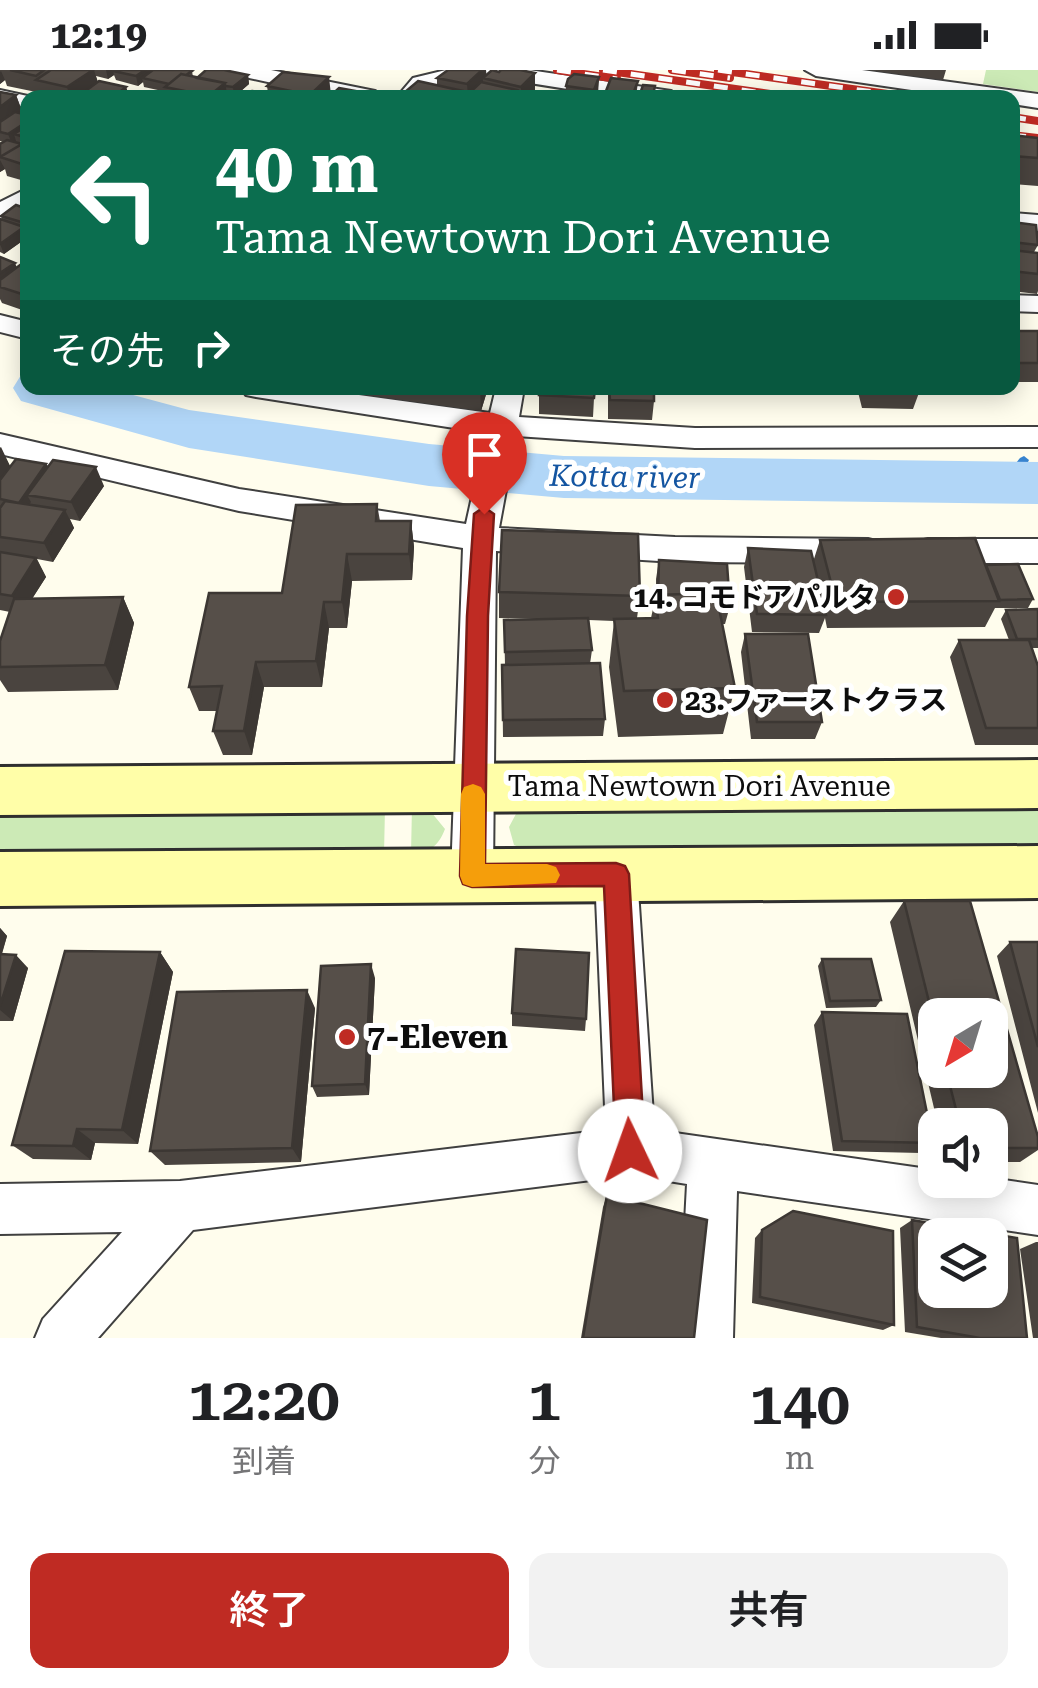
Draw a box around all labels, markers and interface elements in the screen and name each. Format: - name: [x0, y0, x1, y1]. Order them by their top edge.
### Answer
- text: 12:19: [50, 13, 147, 57]
- text: 40 m: [215, 127, 379, 209]
- icon: left: [50, 130, 180, 260]
- text: Tama Newtown Dori Avenue: [215, 211, 831, 264]
- icon: right: [184, 320, 239, 375]
- text: その先: [50, 329, 164, 373]
- pin: [442, 412, 527, 515]
- icon: arrive: [457, 427, 512, 482]
- water label: Kotta river: [548, 458, 701, 495]
- place label: 14. コモドアパルタ: [633, 581, 876, 614]
- marker: 14. コモドアパルタ: [885, 586, 907, 608]
- place label: 23.ファーストクラス: [685, 684, 947, 717]
- marker: 23.ファーストクラス: [654, 689, 676, 711]
- street label: Tama Newtown Dori Avenue: [507, 770, 891, 803]
- north arrow: [918, 998, 1008, 1088]
- map controls: [918, 998, 1008, 1308]
- place label: 7-Eleven: [367, 1018, 508, 1056]
- marker: 7-Eleven: [336, 1026, 358, 1048]
- position arrow: [578, 1099, 682, 1203]
- button: sound: [918, 1108, 1008, 1198]
- button: layers: [918, 1218, 1008, 1308]
- text: 12:20: [188, 1364, 340, 1435]
- text: 1: [528, 1364, 561, 1435]
- text: 140: [749, 1368, 850, 1439]
- text: m: [785, 1439, 814, 1477]
- text: 到着: [232, 1442, 296, 1480]
- text: 分: [529, 1442, 561, 1480]
- button: 終了: [30, 1553, 509, 1668]
- button: 共有: [529, 1553, 1008, 1668]

